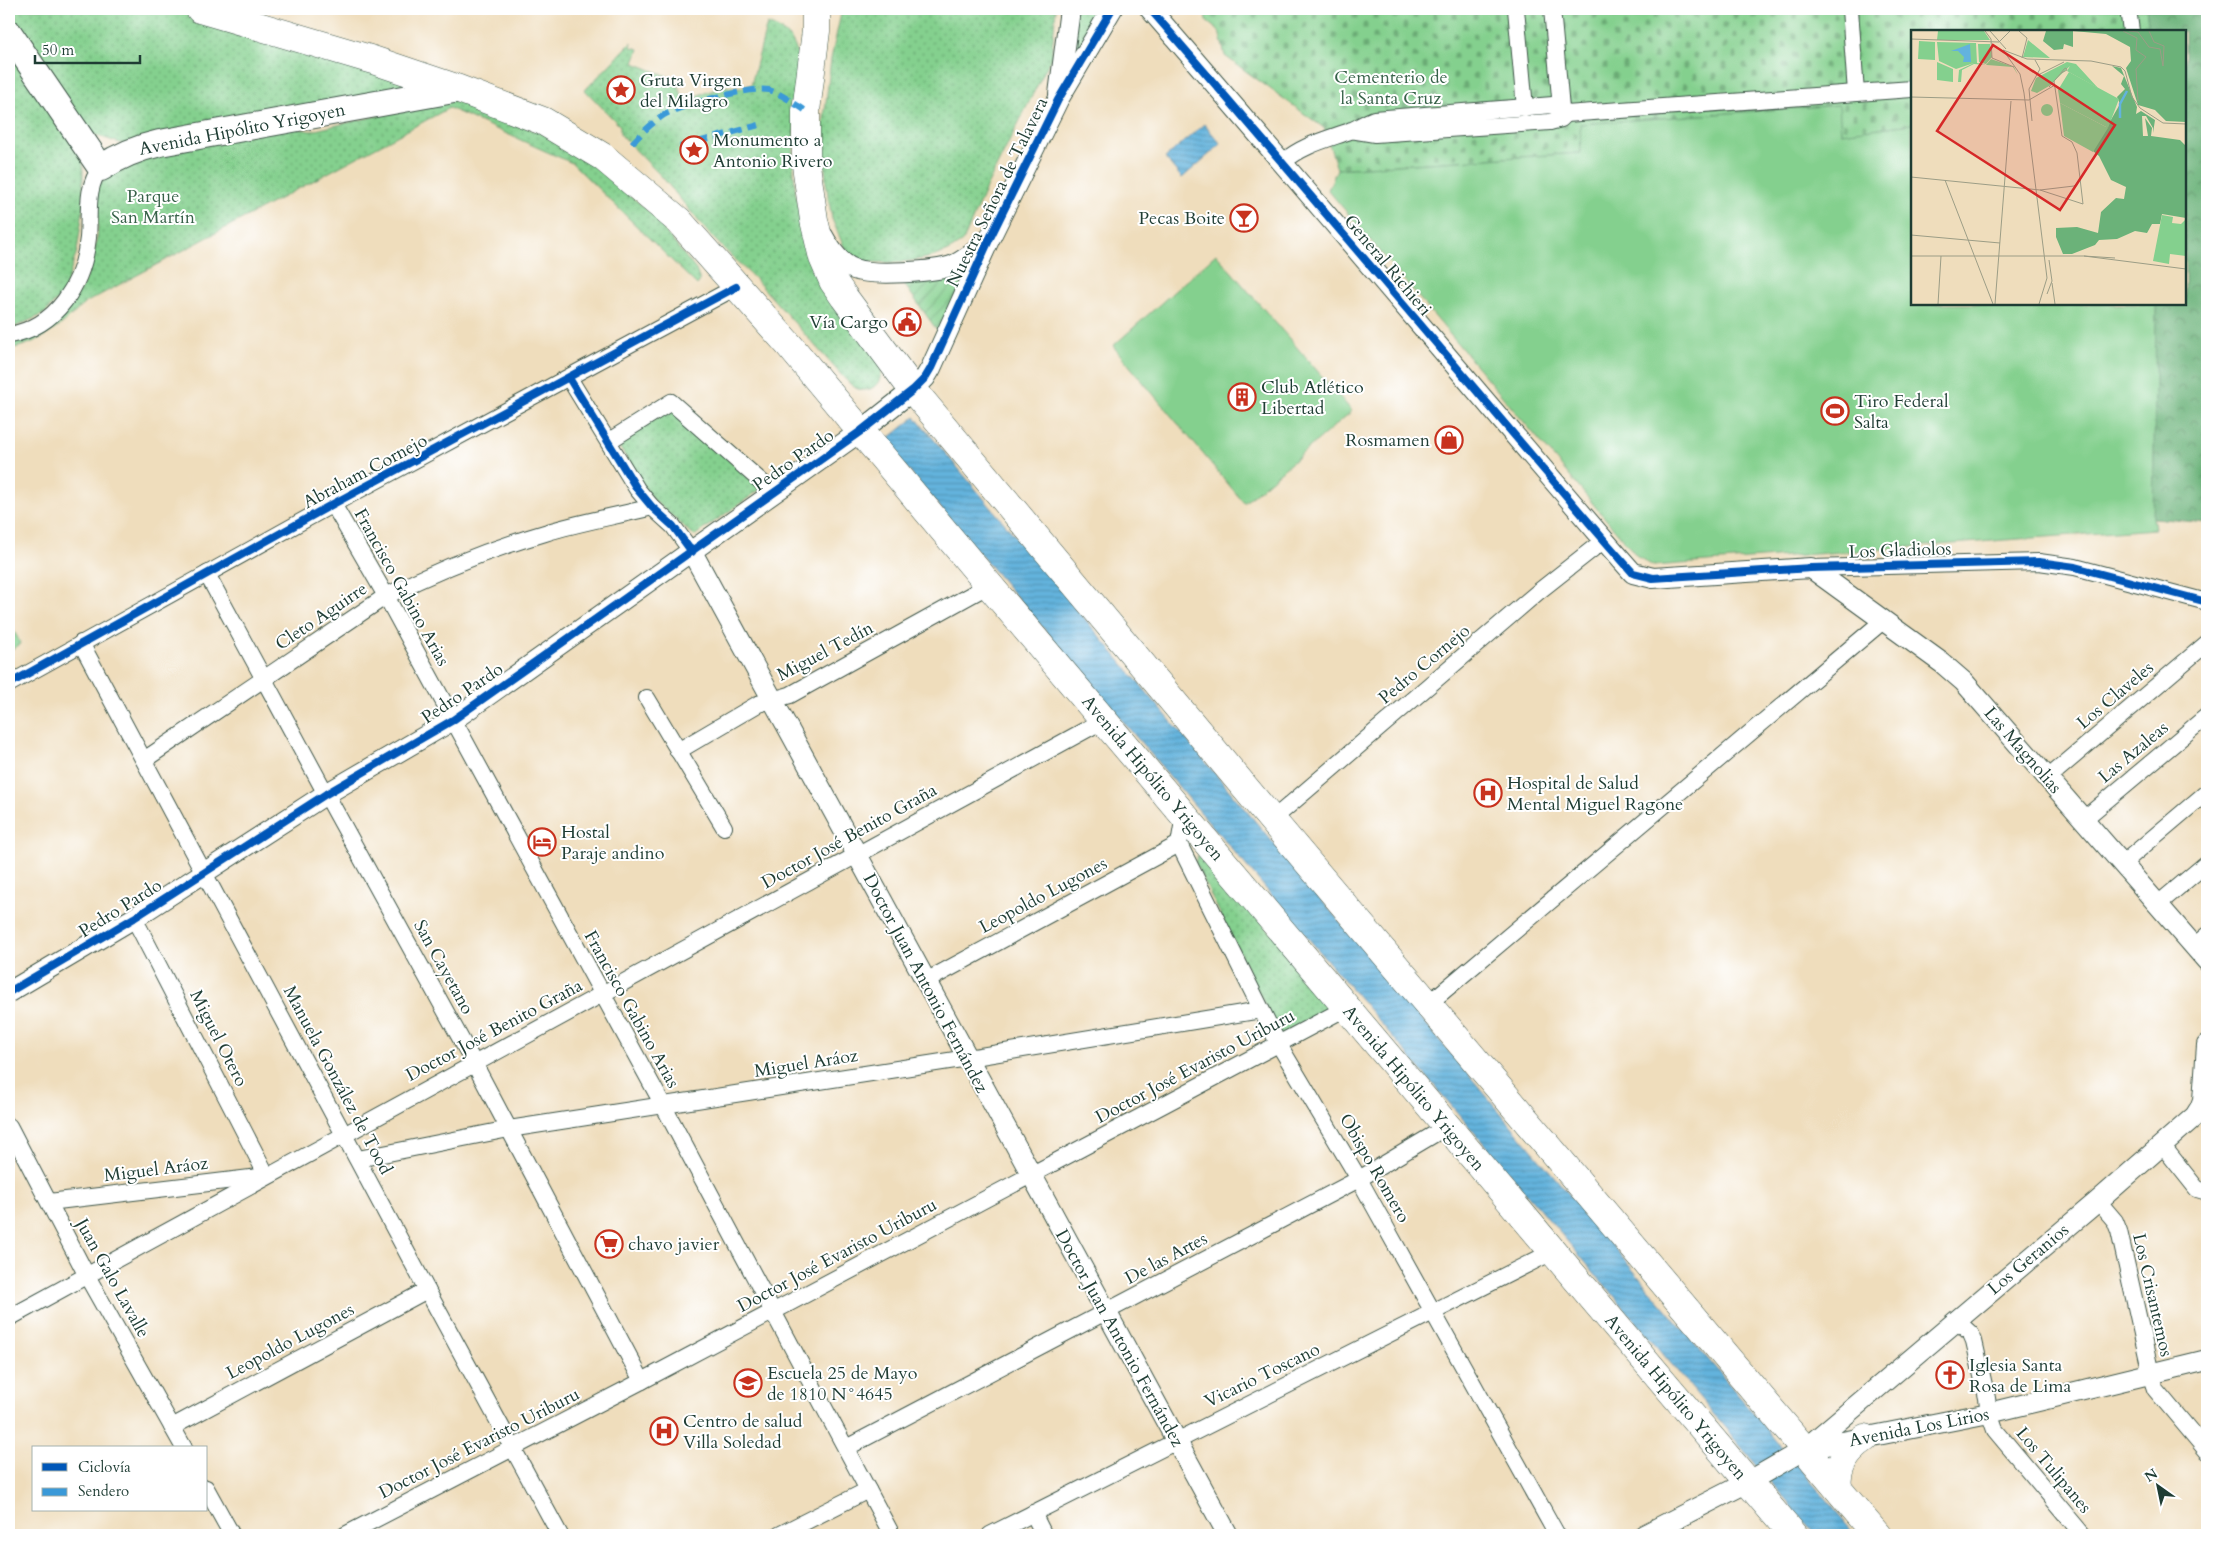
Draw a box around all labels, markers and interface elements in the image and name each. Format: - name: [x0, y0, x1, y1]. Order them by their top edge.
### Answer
- inset map: [1911, 30, 2186, 305]
- scale bar: [35, 32, 140, 64]
- text: 50 m: [42, 40, 74, 60]
- park label: Cementerio de la Santa Cruz: [1334, 65, 1448, 111]
- place label: Gruta Virgen del Milagro: [640, 68, 743, 114]
- place icon: Gruta Virgen del Milagro: [606, 75, 636, 105]
- street label: Nuestra Señora de Talavera: [941, 93, 1054, 291]
- street label: Avenida Hipólito Yrigoyen: [137, 97, 348, 162]
- place label: Monumento a Antonio Rivero: [713, 128, 833, 174]
- place icon: Monumento a Antonio Rivero: [679, 135, 709, 165]
- park label: Parque San Martín: [111, 184, 196, 230]
- bar icon: Pecas Boite: [1229, 203, 1259, 233]
- place label: Pecas Boite: [1138, 206, 1225, 231]
- street label: General Richieri: [1338, 209, 1437, 321]
- public building icon: Vía Cargo: [892, 307, 922, 337]
- place label: Vía Cargo: [809, 310, 888, 335]
- place label: Club Atlético Libertad: [1261, 375, 1364, 421]
- building icon: Club Atlético Libertad: [1227, 382, 1257, 412]
- place label: Tiro Federal Salta: [1854, 389, 1949, 435]
- sports icon: Tiro Federal Salta: [1820, 396, 1850, 426]
- street label: Pedro Pardo: [748, 423, 839, 498]
- shop icon: Rosmamen: [1434, 425, 1464, 455]
- street label: Abraham Cornejo: [299, 428, 432, 515]
- place label: Rosmamen: [1345, 428, 1431, 453]
- street label: Francisco Gabino Arias: [348, 504, 455, 671]
- street label: Los Gladiolos: [1848, 536, 1952, 565]
- street label: Cleto Aguirre: [270, 576, 372, 656]
- street label: Miguel Tedín: [773, 615, 878, 687]
- street label: Pedro Cornejo: [1373, 618, 1476, 710]
- street label: Los Claveles: [2071, 656, 2159, 735]
- street label: Pedro Pardo: [416, 657, 508, 730]
- street label: Avenida Hipólito Yrigoyen: [1076, 690, 1230, 867]
- street label: Las Magnolias: [1978, 701, 2067, 799]
- street label: Las Azaleas: [2093, 716, 2174, 789]
- place label: Hospital de Salud Mental Miguel Ragone: [1507, 771, 1683, 817]
- street label: Doctor José Benito Graña: [757, 778, 942, 895]
- hospital icon: Hospital de Salud Mental Miguel Ragone: [1473, 778, 1503, 808]
- place label: Hostal Paraje andino: [561, 820, 665, 866]
- hotel icon: Hostal Paraje andino: [527, 827, 557, 857]
- street label: Leopoldo Lugones: [975, 851, 1112, 940]
- street label: Doctor Juan Antonio Fernández: [857, 869, 994, 1097]
- street label: Pedro Pardo: [74, 873, 167, 944]
- street label: San Cayetano: [407, 915, 480, 1019]
- street label: Francisco Gabino Arias: [578, 926, 685, 1093]
- street label: Doctor José Benito Graña: [401, 973, 587, 1088]
- street label: Manuela González de Tood: [277, 981, 398, 1179]
- street label: Miguel Otero: [184, 986, 254, 1091]
- street label: Avenida Hipólito Yrigoyen: [1337, 1000, 1491, 1177]
- street label: Doctor José Evaristo Uriburu: [1091, 1003, 1299, 1130]
- street label: Miguel Aráoz: [753, 1043, 860, 1084]
- street label: Obispo Romero: [1333, 1109, 1416, 1228]
- street label: Miguel Aráoz: [103, 1151, 209, 1188]
- street label: Doctor José Evaristo Uriburu: [733, 1192, 941, 1319]
- street label: Juan Galo Lavalle: [68, 1211, 156, 1342]
- street label: Los Geranios: [1982, 1218, 2074, 1301]
- street label: Doctor Juan Antonio Fernández: [1049, 1225, 1190, 1452]
- street label: De las Artes: [1121, 1226, 1212, 1291]
- supermarket icon: chavo javier: [594, 1229, 624, 1259]
- street label: Los Crisantemos: [2126, 1231, 2179, 1359]
- place label: chavo javier: [628, 1232, 720, 1257]
- street label: Leopoldo Lugones: [222, 1297, 359, 1386]
- street label: Avenida Hipólito Yrigoyen: [1599, 1309, 1753, 1486]
- street label: Vicario Toscano: [1200, 1337, 1324, 1414]
- place label: Iglesia Santa Rosa de Lima: [1969, 1353, 2072, 1399]
- church icon: Iglesia Santa Rosa de Lima: [1935, 1360, 1965, 1390]
- place label: Escuela 25 de Mayo de 1810 N°4645: [767, 1361, 918, 1407]
- school or university icon: Escuela 25 de Mayo de 1810 N°4645: [733, 1368, 763, 1398]
- street label: Doctor José Evaristo Uriburu: [374, 1382, 584, 1505]
- street label: Avenida Los Lirios: [1847, 1402, 1991, 1453]
- place label: Centro de salud Villa Soledad: [683, 1409, 803, 1455]
- hospital icon: Centro de salud Villa Soledad: [649, 1416, 679, 1446]
- street label: Los Tulipanes: [2010, 1422, 2097, 1519]
- legend: [32, 1446, 208, 1512]
- text: Ciclovía: [78, 1457, 131, 1477]
- north arrow: [2134, 1462, 2184, 1512]
- text: N: [2141, 1464, 2161, 1487]
- text: Sendero: [78, 1481, 129, 1501]

